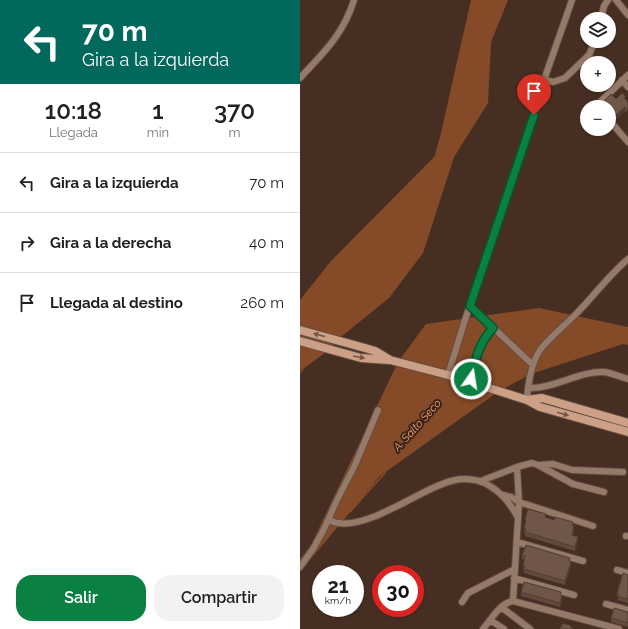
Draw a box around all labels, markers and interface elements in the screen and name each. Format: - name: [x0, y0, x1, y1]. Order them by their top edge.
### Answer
- map controls: [580, 12, 616, 136]
- button: layers: [580, 12, 616, 48]
- text: 70 m: [82, 15, 148, 48]
- icon: left: [16, 16, 68, 68]
- text: Gira a la izquierda: [82, 49, 229, 70]
- button: +: [580, 56, 616, 92]
- pin: [517, 74, 551, 115]
- icon: arrive: [523, 80, 545, 102]
- text: 10:18: [45, 96, 102, 125]
- text: 1: [152, 96, 164, 125]
- text: 370: [214, 96, 255, 125]
- button: −: [580, 100, 616, 136]
- text: Llegada: [49, 125, 98, 140]
- text: min: [147, 125, 169, 140]
- text: m: [229, 125, 241, 140]
- icon: left: [16, 172, 38, 194]
- text: Gira a la izquierda: [50, 174, 179, 192]
- text: 70 m: [249, 174, 284, 192]
- icon: right: [16, 232, 38, 254]
- text: Gira a la derecha: [50, 234, 171, 252]
- text: 40 m: [249, 234, 284, 252]
- icon: arrive: [16, 292, 38, 314]
- text: Llegada al destino: [50, 294, 183, 312]
- text: 260 m: [240, 294, 284, 312]
- one-way arrow: [312, 332, 325, 338]
- one-way arrow: [353, 355, 366, 361]
- position arrow: [450, 358, 492, 400]
- water label: A. Salto Seco: [390, 397, 444, 454]
- one-way arrow: [558, 411, 570, 417]
- speed limit sign: 30: [372, 565, 424, 617]
- text: 21: [327, 574, 349, 598]
- button: Salir: [16, 575, 146, 621]
- button: Compartir: [154, 575, 284, 621]
- text: km/h: [325, 595, 351, 606]

